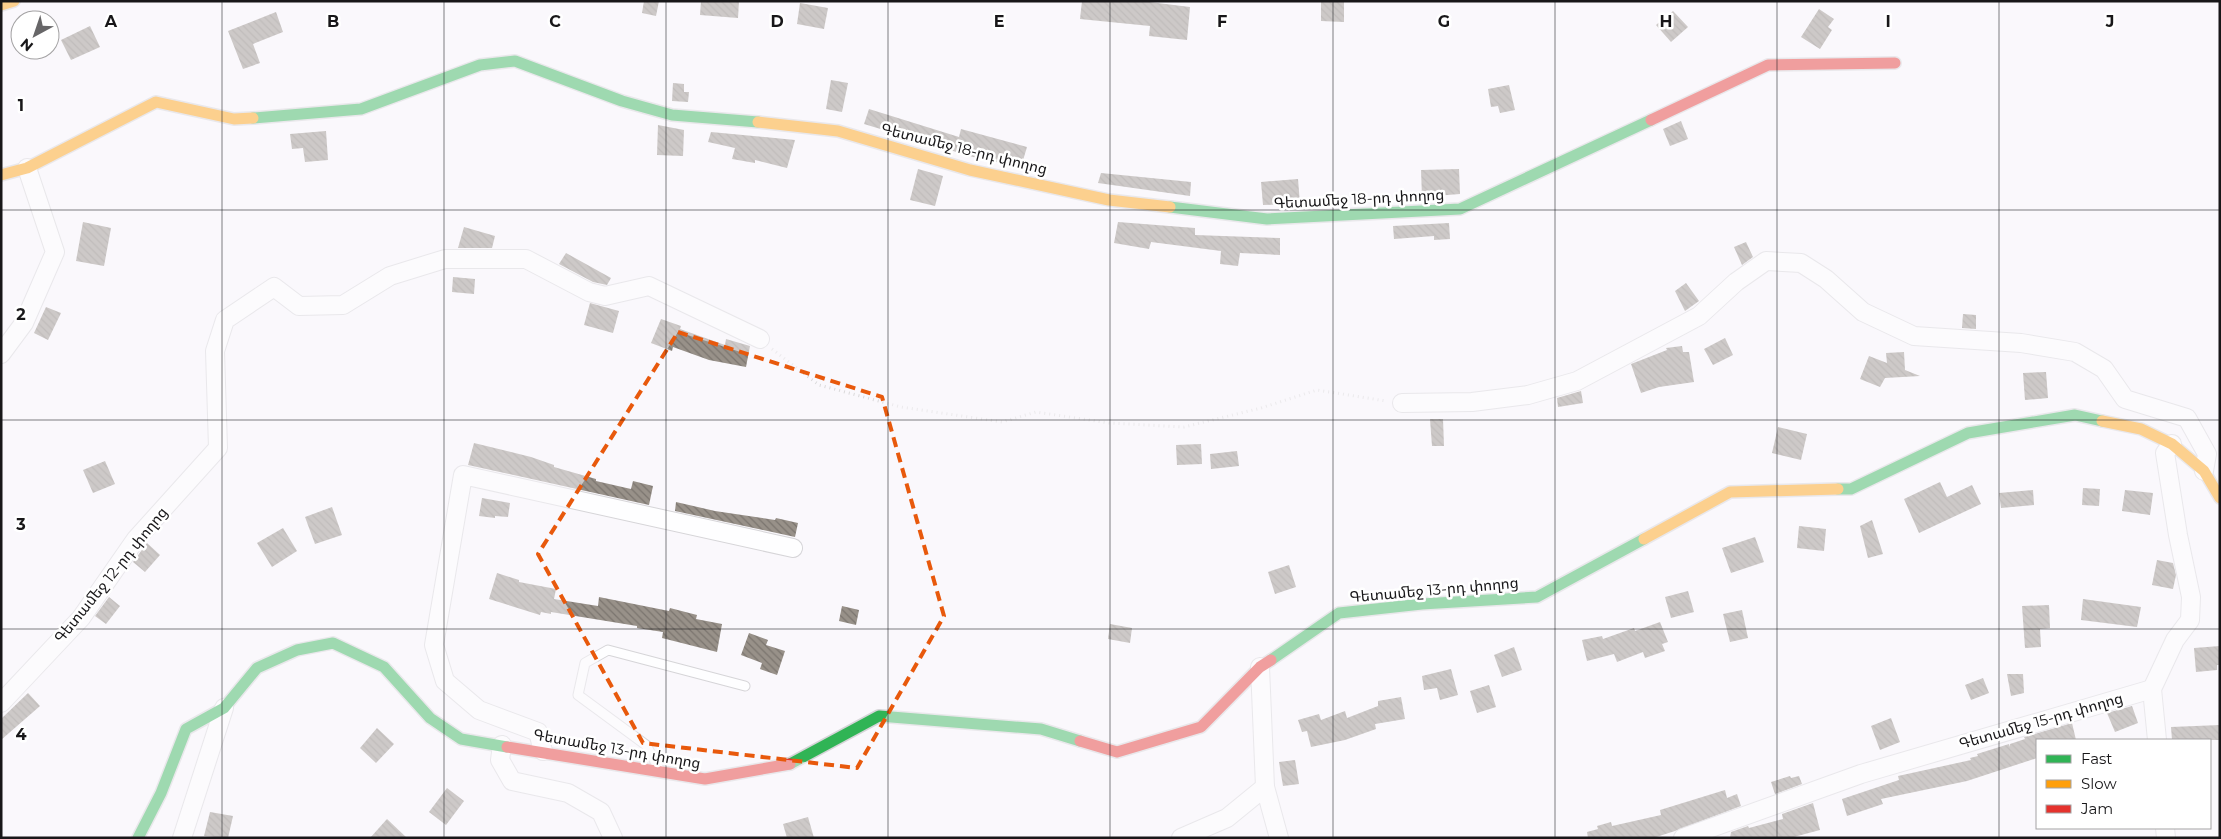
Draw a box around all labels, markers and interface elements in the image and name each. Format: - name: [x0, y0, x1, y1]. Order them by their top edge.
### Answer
- north arrow: [10, 10, 60, 60]
- text: A: [104, 12, 118, 31]
- text: B: [327, 12, 339, 31]
- text: C: [549, 12, 561, 31]
- text: D: [770, 12, 784, 31]
- text: E: [994, 12, 1004, 31]
- text: F: [1217, 12, 1227, 31]
- text: G: [1438, 12, 1450, 31]
- text: H: [1660, 12, 1672, 31]
- text: I: [1885, 12, 1891, 31]
- text: J: [2105, 12, 2114, 31]
- text: N: [17, 34, 37, 55]
- text: 1: [18, 96, 24, 115]
- street label: Գետամեջ 18-րդ փողոց: [879, 119, 1049, 178]
- street label: Գետամեջ 18-րդ փողոց: [1273, 185, 1445, 212]
- text: 2: [16, 305, 26, 324]
- street label: Գետամեջ 12-րդ փողոց: [50, 503, 171, 647]
- text: 3: [15, 515, 26, 534]
- street label: Գետամեջ 13-րդ փողոց: [1349, 573, 1519, 606]
- street label: Գետամեջ 15-րդ փողոց: [1957, 688, 2125, 753]
- street label: Գետամեջ 13-րդ փողոց: [532, 724, 702, 773]
- text: 4: [15, 725, 27, 744]
- legend: [2036, 739, 2211, 829]
- text: Fast: [2081, 749, 2112, 768]
- text: Slow: [2081, 774, 2117, 793]
- text: Jam: [2080, 799, 2113, 818]

